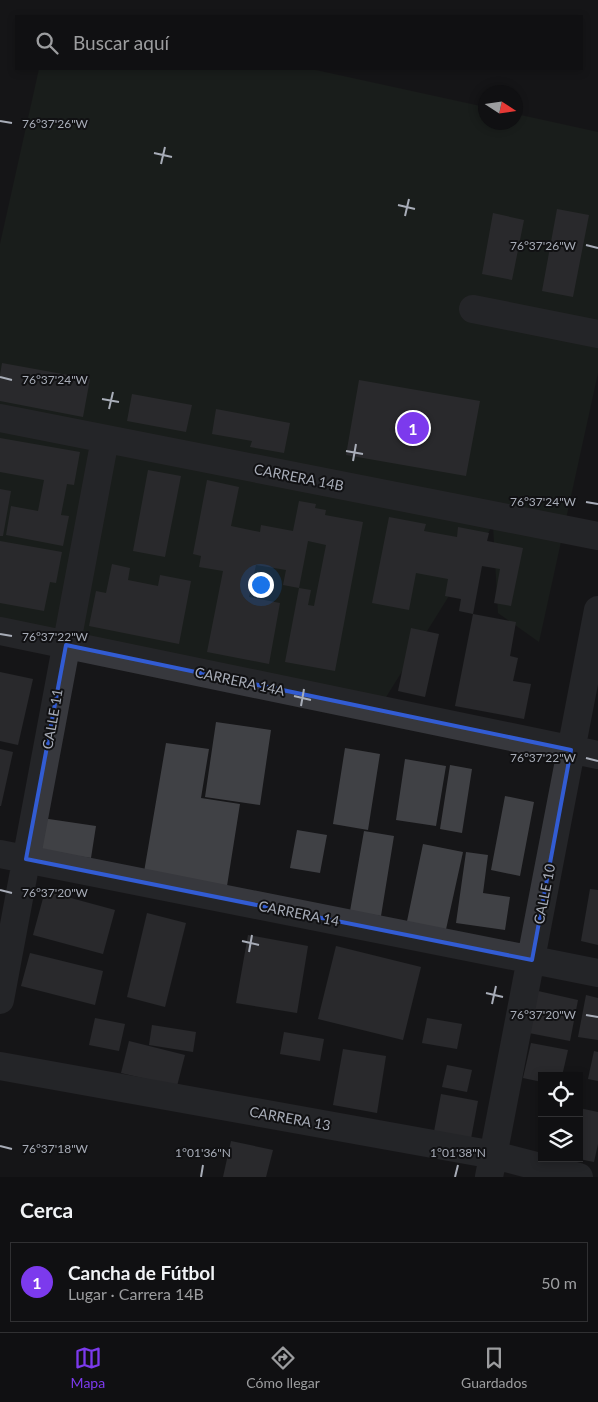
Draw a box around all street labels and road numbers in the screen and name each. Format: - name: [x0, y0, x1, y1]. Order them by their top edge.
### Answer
- street label: CARRERA 14B: [253, 460, 345, 494]
- street label: CARRERA 14A: [193, 663, 287, 699]
- street label: CALLE 11: [38, 687, 66, 751]
- street label: CALLE 10: [530, 862, 558, 926]
- street label: CARRERA 14: [257, 897, 341, 929]
- street label: CARRERA 13: [248, 1103, 332, 1133]

